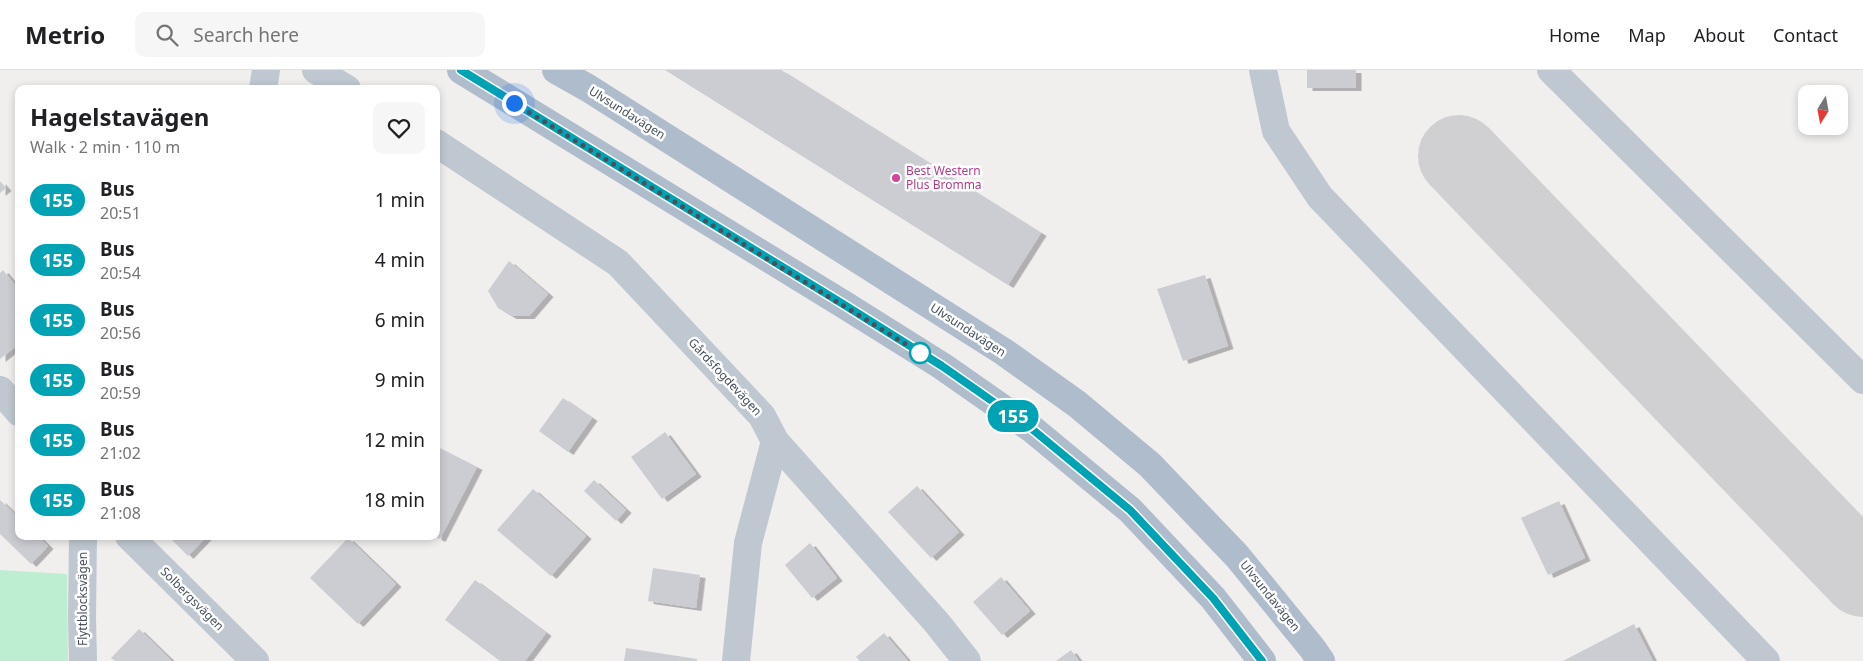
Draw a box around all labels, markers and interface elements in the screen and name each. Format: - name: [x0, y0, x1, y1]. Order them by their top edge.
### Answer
- search box: [135, 12, 485, 57]
- text: Metrio: [25, 18, 105, 51]
- icon: search: [153, 21, 181, 49]
- text: Search here: [193, 22, 299, 48]
- text: Home: [1549, 23, 1600, 47]
- text: Map: [1628, 23, 1666, 47]
- text: About: [1694, 23, 1745, 47]
- text: Contact: [1773, 23, 1838, 47]
- street label: Ulvsundavägen: [586, 82, 669, 143]
- north arrow: [1798, 85, 1848, 135]
- map controls: [1798, 85, 1848, 135]
- your location: [502, 91, 527, 116]
- text: Hagelstavägen: [30, 100, 209, 133]
- button: heart: [373, 102, 425, 154]
- text: Walk · 2 min · 110 m: [30, 136, 180, 158]
- place label: Best Western Plus Bromma: [906, 162, 982, 193]
- marker: Best Western Plus Bromma: [890, 172, 902, 184]
- text: Bus: [100, 176, 135, 202]
- text: 1 min: [375, 187, 425, 213]
- text: 155: [42, 188, 73, 212]
- text: 20:51: [100, 202, 141, 224]
- text: Bus: [100, 236, 135, 262]
- text: 4 min: [375, 247, 425, 273]
- text: 155: [42, 248, 73, 272]
- text: 20:54: [100, 262, 141, 284]
- text: Bus: [100, 296, 135, 322]
- street label: Ulvsundavägen: [927, 299, 1009, 360]
- text: 6 min: [375, 307, 425, 333]
- text: 155: [42, 308, 73, 332]
- text: 20:56: [100, 322, 141, 344]
- street label: Gårdsfogdevägen: [685, 334, 766, 419]
- unlabelled marker: [909, 342, 931, 364]
- text: Bus: [100, 356, 135, 382]
- text: 9 min: [375, 367, 425, 393]
- text: 155: [42, 368, 73, 392]
- text: 20:59: [100, 382, 141, 404]
- line badge: 155: [984, 400, 1042, 432]
- text: 155: [998, 404, 1028, 428]
- text: Bus: [100, 416, 135, 442]
- text: 12 min: [364, 427, 425, 453]
- text: 155: [42, 428, 73, 452]
- text: 21:02: [100, 442, 141, 464]
- text: Bus: [100, 476, 135, 502]
- text: 18 min: [364, 487, 425, 513]
- text: 155: [42, 488, 73, 512]
- text: 21:08: [100, 502, 141, 524]
- street label: Flyttblocksvägen: [74, 552, 91, 646]
- street label: Ulvsundavägen: [1236, 557, 1304, 635]
- street label: Solbergsvägen: [157, 563, 228, 634]

